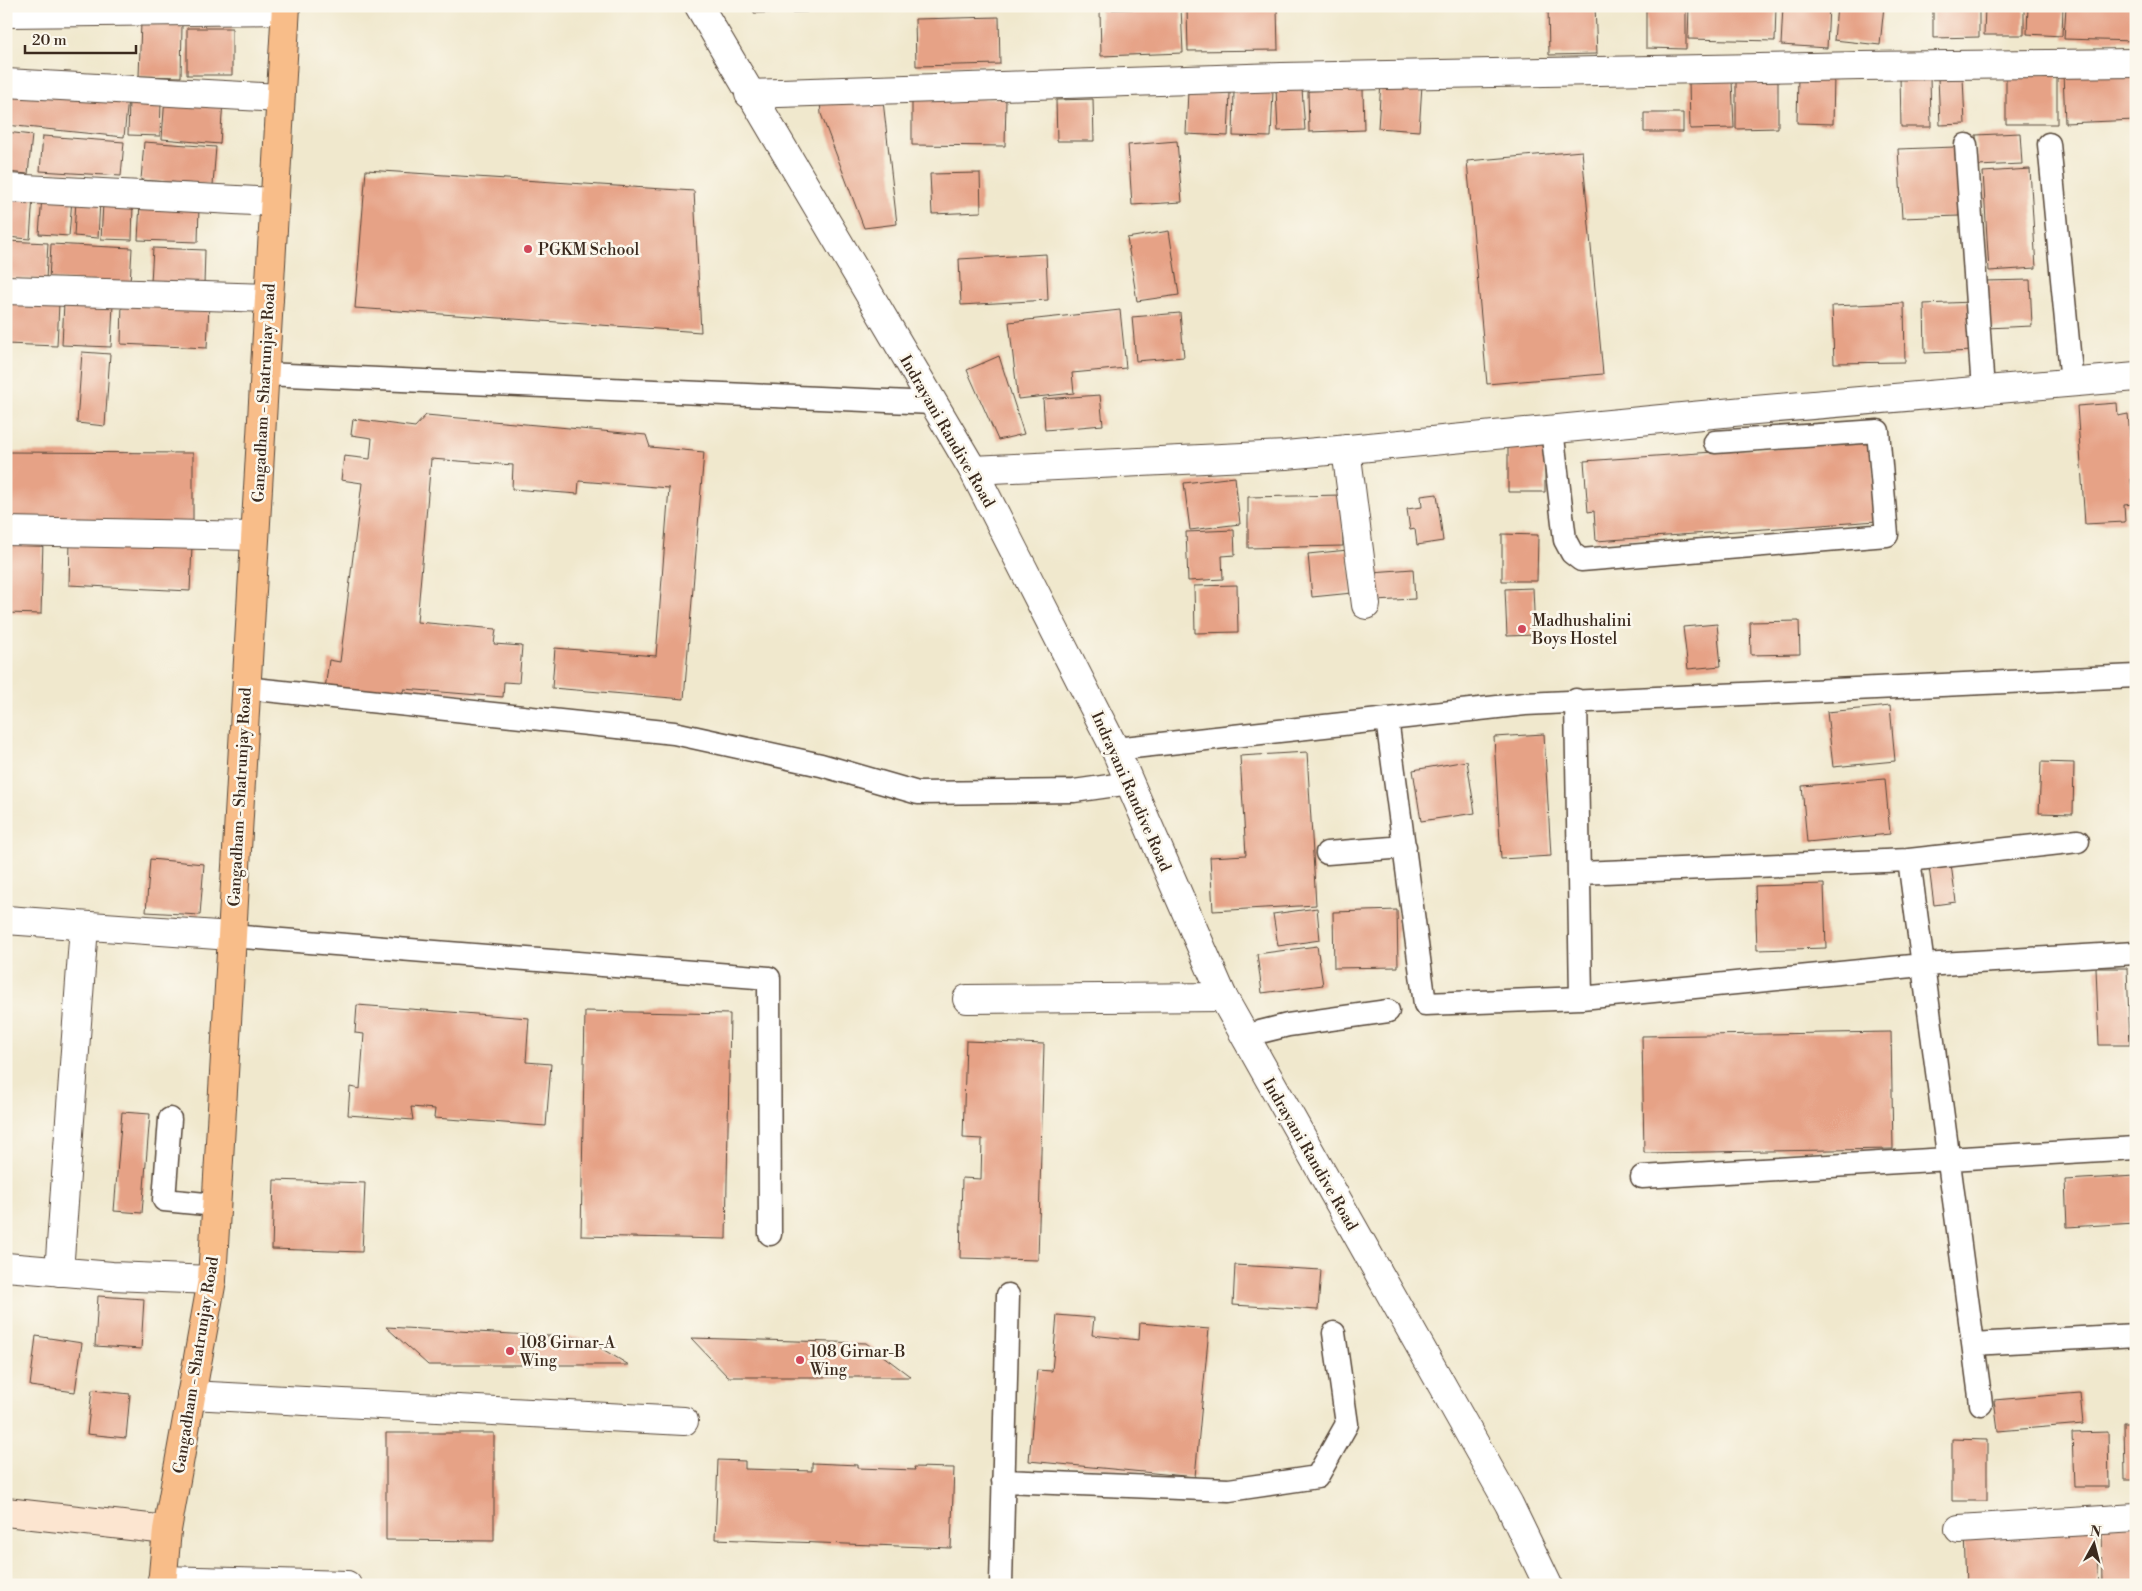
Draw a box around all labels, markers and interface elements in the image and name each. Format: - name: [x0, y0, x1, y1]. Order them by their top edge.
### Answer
- scale bar: [25, 22, 136, 54]
- text: 20 m: [32, 31, 67, 50]
- place label: PGKM School: [538, 240, 639, 260]
- marker: PGKM School: [522, 243, 534, 255]
- street label: Gangadham - Shatrunjay Road: [248, 283, 280, 503]
- street label: Indrayani Randive Road: [895, 352, 999, 511]
- place label: Madhushalini Boys Hostel: [1531, 611, 1631, 649]
- marker: Madhushalini Boys Hostel: [1516, 623, 1528, 635]
- street label: Gangadham - Shatrunjay Road: [224, 687, 256, 907]
- street label: Indrayani Randive Road: [1087, 708, 1175, 875]
- street label: Indrayani Randive Road: [1258, 1075, 1362, 1234]
- street label: Gangadham - Shatrunjay Road: [169, 1255, 223, 1475]
- place label: 108 Girnar-A Wing: [519, 1333, 616, 1371]
- place label: 108 Girnar-B Wing: [809, 1342, 906, 1380]
- marker: 108 Girnar-A Wing: [504, 1345, 516, 1357]
- marker: 108 Girnar-B Wing: [794, 1354, 806, 1366]
- north arrow: [2070, 1518, 2120, 1568]
- text: N: [2089, 1522, 2102, 1542]

